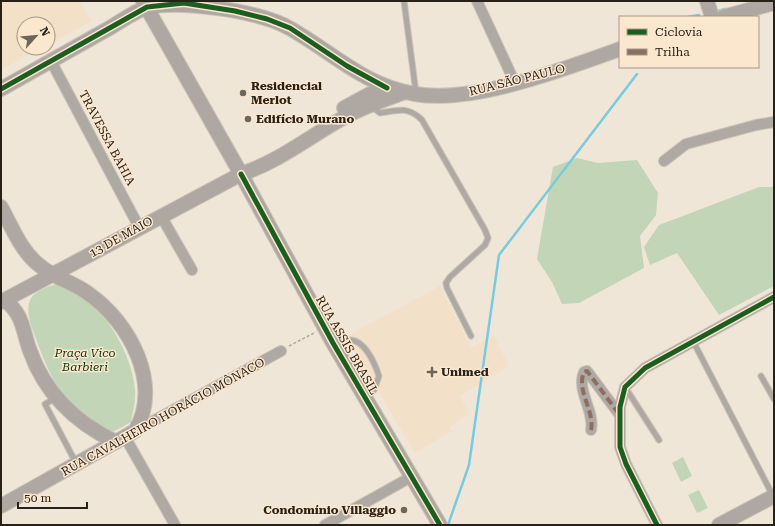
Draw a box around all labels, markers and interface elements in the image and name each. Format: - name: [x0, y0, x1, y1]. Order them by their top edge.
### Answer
- north arrow: [16, 16, 56, 56]
- legend: [619, 16, 759, 68]
- text: N: [37, 25, 52, 39]
- text: Ciclovia: [655, 25, 703, 39]
- text: Trilha: [655, 45, 690, 59]
- street label: RUA SÃO PAULO: [467, 61, 567, 99]
- place label: Residencial Merlot: [251, 79, 322, 107]
- street label: TRAVESSA BAHIA: [76, 88, 138, 188]
- marker: Residencial Merlot: [238, 88, 248, 98]
- place label: Edifício Murano: [256, 112, 354, 126]
- marker: Edifício Murano: [243, 114, 253, 124]
- street label: 13 DE MAIO: [87, 214, 155, 260]
- street label: RUA ASSIS BRASIL: [313, 293, 381, 397]
- park label: Praça Vico Barbieri: [53, 346, 116, 374]
- street label: RUA CAVALHEIRO HORÁCIO MÔNACO: [59, 355, 267, 479]
- place label: Unimed: [441, 365, 489, 379]
- marker: Unimed: [426, 366, 438, 378]
- scale bar: [18, 484, 87, 510]
- text: 50 m: [24, 491, 51, 505]
- place label: Condomínio Villaggio: [263, 503, 396, 517]
- marker: Condomínio Villaggio: [399, 505, 409, 515]

